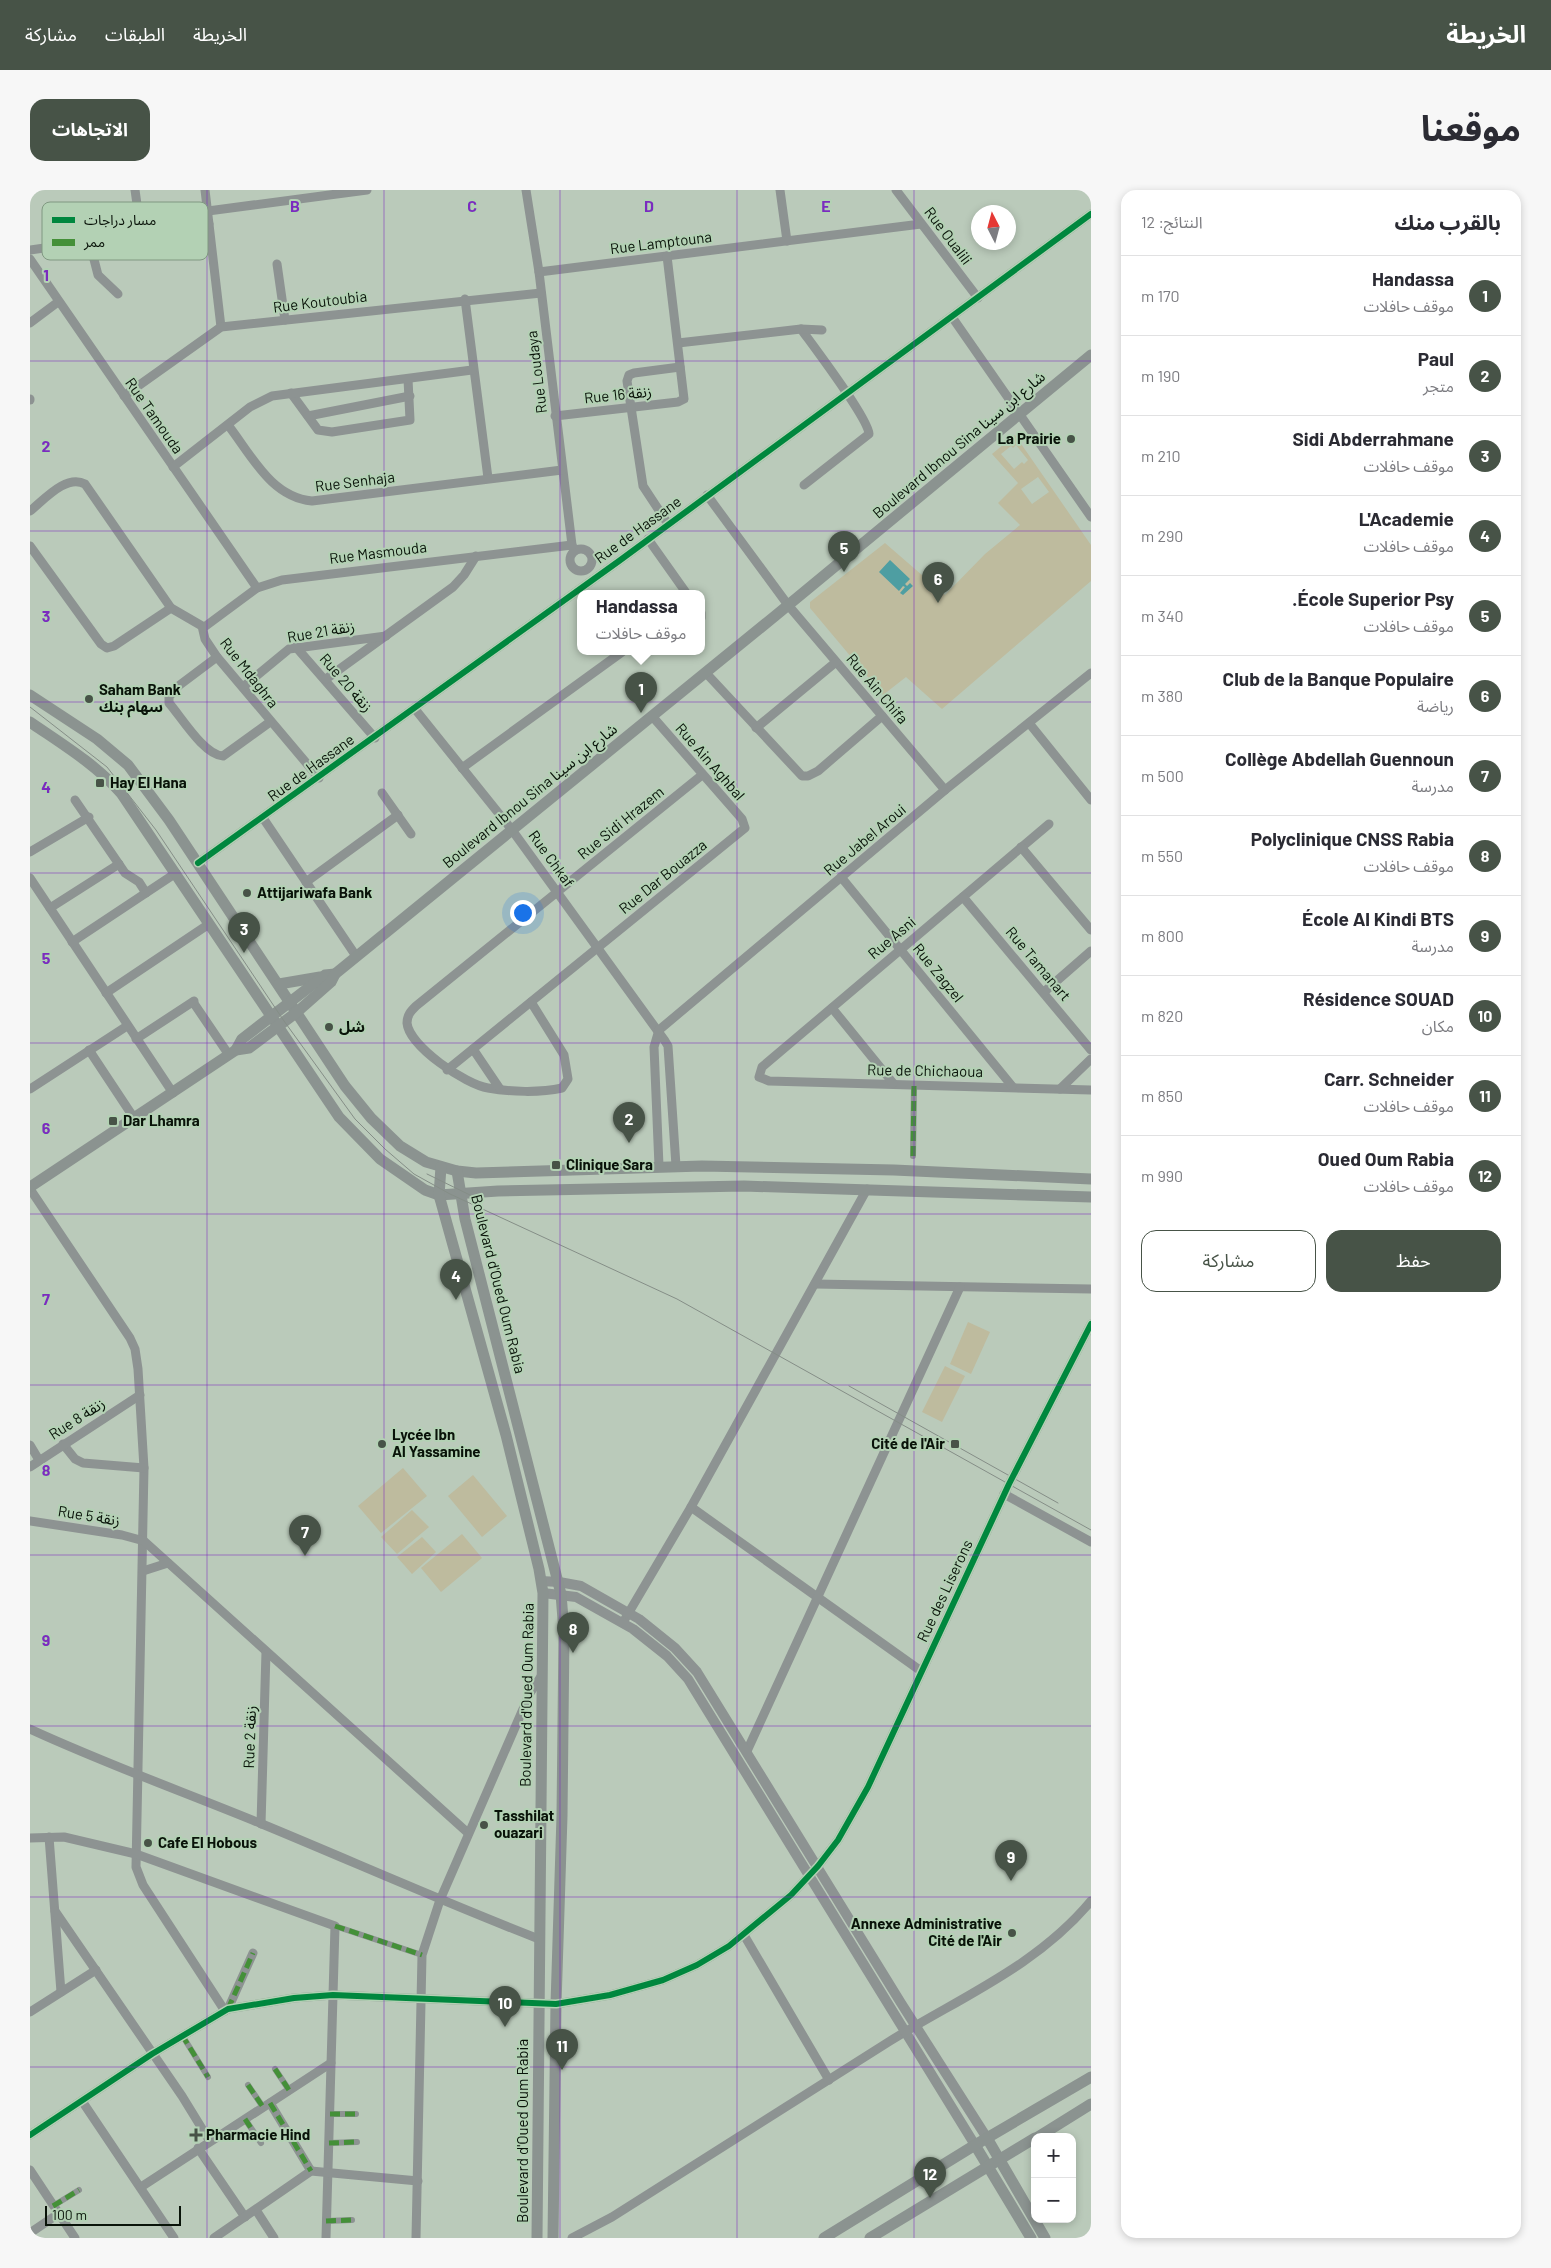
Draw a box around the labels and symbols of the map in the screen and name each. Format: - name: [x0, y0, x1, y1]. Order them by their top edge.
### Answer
- text: B: [290, 196, 300, 215]
- text: C: [467, 196, 477, 215]
- text: D: [644, 196, 654, 215]
- text: E: [821, 196, 831, 215]
- legend: [42, 202, 208, 260]
- street label: Rue Oualili: [921, 203, 976, 268]
- north arrow: [971, 205, 1016, 250]
- text: مسار دراجات: [84, 211, 156, 229]
- street label: Rue Lamptouna: [609, 227, 713, 257]
- text: ممر: [83, 233, 105, 251]
- text: 1: [43, 265, 49, 284]
- street label: Rue Koutoubia: [272, 286, 368, 316]
- street label: Rue Loudaya: [522, 330, 550, 414]
- street label: Boulevard Ibnou Sina شارع ابن سينا: [869, 367, 1051, 525]
- street label: Rue Tamouda: [122, 374, 188, 457]
- street label: Rue 16 زنقة: [583, 381, 653, 408]
- place label: La Prairie: [997, 429, 1061, 447]
- marker: La Prairie: [1065, 433, 1077, 445]
- text: 2: [42, 436, 51, 455]
- street label: Rue Senhaja: [314, 467, 396, 495]
- street label: Rue de Hassane: [591, 492, 684, 567]
- pin: 5: [828, 531, 860, 572]
- street label: Rue Masmouda: [328, 537, 428, 567]
- pin: 6: [922, 562, 954, 603]
- text: 3: [42, 606, 50, 625]
- street label: Rue 21 زنقة: [286, 616, 356, 647]
- street label: Rue Mdaghra: [217, 634, 283, 711]
- street label: Rue 20 زنقة: [316, 649, 377, 716]
- street label: Rue Ain Chifa: [843, 650, 912, 727]
- pin: 1: [625, 672, 657, 713]
- place label: Saham Bank سهام بنك: [99, 680, 181, 718]
- marker: Saham Bank سهام بنك: [83, 693, 95, 705]
- street label: Boulevard Ibnou Sina شارع ابن سينا: [438, 719, 623, 874]
- street label: Rue Ain Aghbal: [672, 719, 749, 804]
- street label: Rue de Hassane: [264, 730, 357, 805]
- place label: Hay El Hana: [110, 773, 187, 791]
- text: 4: [41, 777, 51, 796]
- marker: Hay El Hana: [94, 777, 106, 789]
- street label: Rue Sidi Hrazem: [574, 782, 667, 863]
- street label: Rue Jabel Aroui: [820, 800, 909, 879]
- street label: Rue Chkaf: [525, 827, 578, 890]
- street label: Rue Dar Bouazza: [615, 835, 710, 917]
- place label: Attijariwafa Bank: [257, 883, 372, 901]
- marker: Attijariwafa Bank: [241, 887, 253, 899]
- your location: [510, 900, 536, 926]
- pin: 3: [228, 912, 260, 953]
- street label: Rue Asni: [864, 912, 919, 962]
- street label: Rue Tamanart: [1003, 923, 1075, 1004]
- street label: Rue Zagzel: [910, 939, 968, 1005]
- text: 5: [42, 948, 51, 967]
- place label: شل: [339, 1017, 365, 1036]
- marker: شل: [323, 1021, 335, 1033]
- street label: Rue de Chichaoua: [867, 1060, 983, 1080]
- pin: 2: [613, 1102, 645, 1143]
- place label: Dar Lhamra: [123, 1111, 200, 1129]
- marker: Dar Lhamra: [107, 1115, 119, 1127]
- text: 6: [42, 1118, 51, 1137]
- place label: Clinique Sara: [566, 1155, 653, 1173]
- marker: Clinique Sara: [550, 1159, 562, 1171]
- street label: Boulevard d'Oued Oum Rabia: [468, 1192, 530, 1375]
- pin: 4: [440, 1259, 472, 1300]
- text: 7: [42, 1289, 50, 1308]
- street label: Rue 8 زنقة: [45, 1393, 108, 1444]
- place label: Lycée Ibn Al Yassamine: [392, 1425, 481, 1460]
- place label: Cité de l'Air: [871, 1434, 945, 1452]
- marker: Lycée Ibn Al Yassamine: [376, 1438, 388, 1450]
- marker: Cité de l'Air: [949, 1438, 961, 1450]
- text: 8: [42, 1460, 51, 1479]
- street label: Rue 5 زنقة: [57, 1501, 122, 1530]
- pin: 7: [289, 1515, 321, 1556]
- street label: Rue des Liserons: [913, 1537, 976, 1645]
- street label: Boulevard d'Oued Oum Rabia: [515, 1603, 537, 1787]
- pin: 8: [557, 1612, 589, 1653]
- text: 9: [42, 1630, 50, 1649]
- street label: Rue 2 زنقة: [239, 1705, 260, 1769]
- place label: Tasshilat ouazari: [494, 1806, 555, 1841]
- marker: Tasshilat ouazari: [478, 1819, 490, 1831]
- place label: Cafe El Hobous: [158, 1833, 258, 1851]
- marker: Cafe El Hobous: [142, 1837, 154, 1849]
- pin: 9: [995, 1840, 1027, 1881]
- place label: Annexe Administrative Cité de l'Air: [851, 1914, 1002, 1949]
- marker: Annexe Administrative Cité de l'Air: [1006, 1927, 1018, 1939]
- pin: 10: [489, 1986, 521, 2027]
- pin: 11: [546, 2029, 578, 2070]
- street label: Boulevard d'Oued Oum Rabia: [513, 2039, 531, 2223]
- place label: Pharmacie Hind: [206, 2125, 310, 2143]
- marker: Pharmacie Hind: [190, 2129, 202, 2141]
- pin: 12: [914, 2157, 946, 2198]
- scale bar: [45, 2203, 181, 2226]

